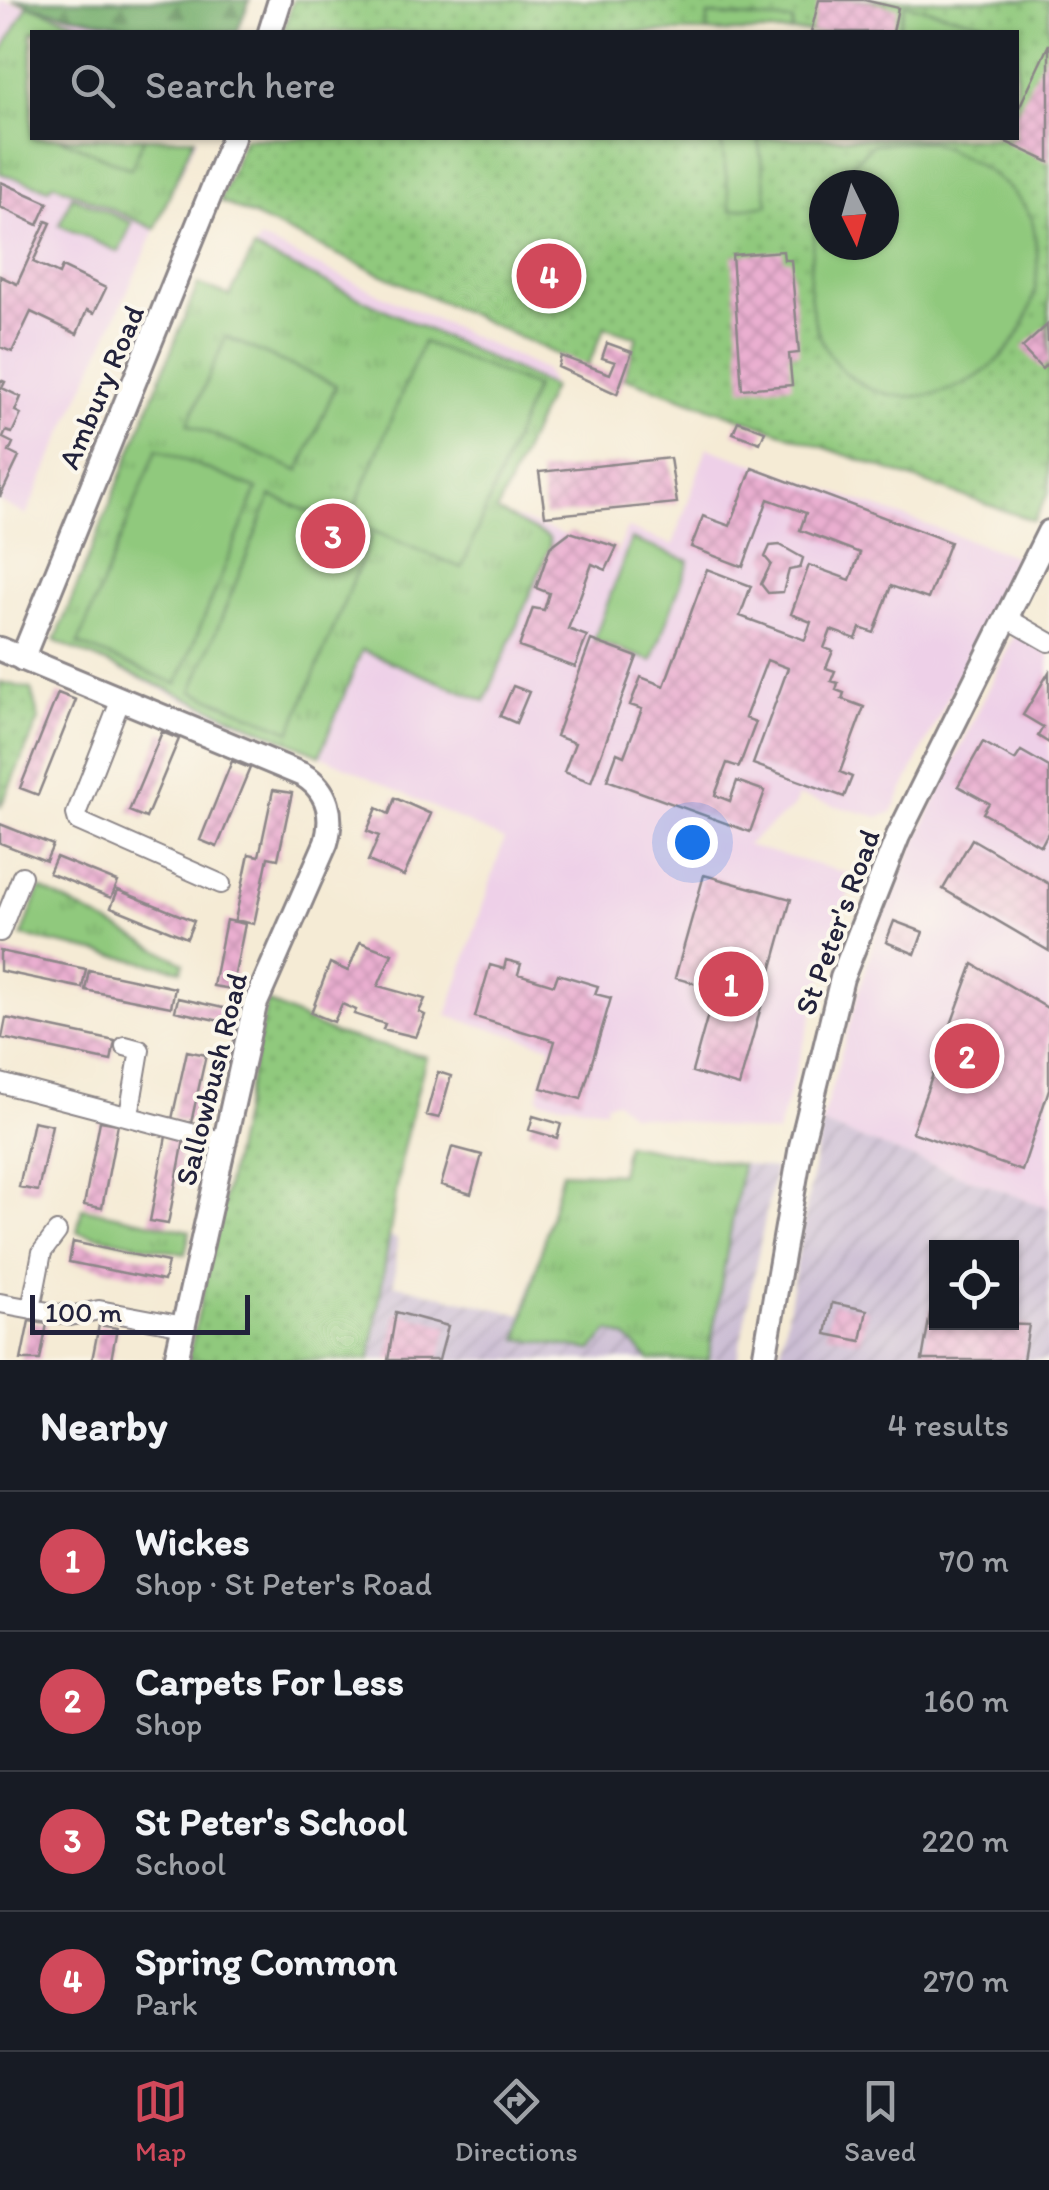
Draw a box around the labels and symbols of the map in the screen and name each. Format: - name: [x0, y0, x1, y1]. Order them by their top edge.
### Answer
- north arrow: [809, 170, 899, 260]
- pin: 4: [516, 238, 582, 314]
- street label: Ambury Road: [50, 300, 152, 474]
- pin: 3: [300, 498, 366, 574]
- your location: [667, 817, 718, 868]
- street label: St Peter's Road: [786, 824, 888, 1020]
- pin: 1: [698, 946, 764, 1022]
- street label: Sallowbush Road: [167, 968, 255, 1189]
- pin: 2: [934, 1018, 1000, 1094]
- scale bar: [30, 1290, 250, 1334]

